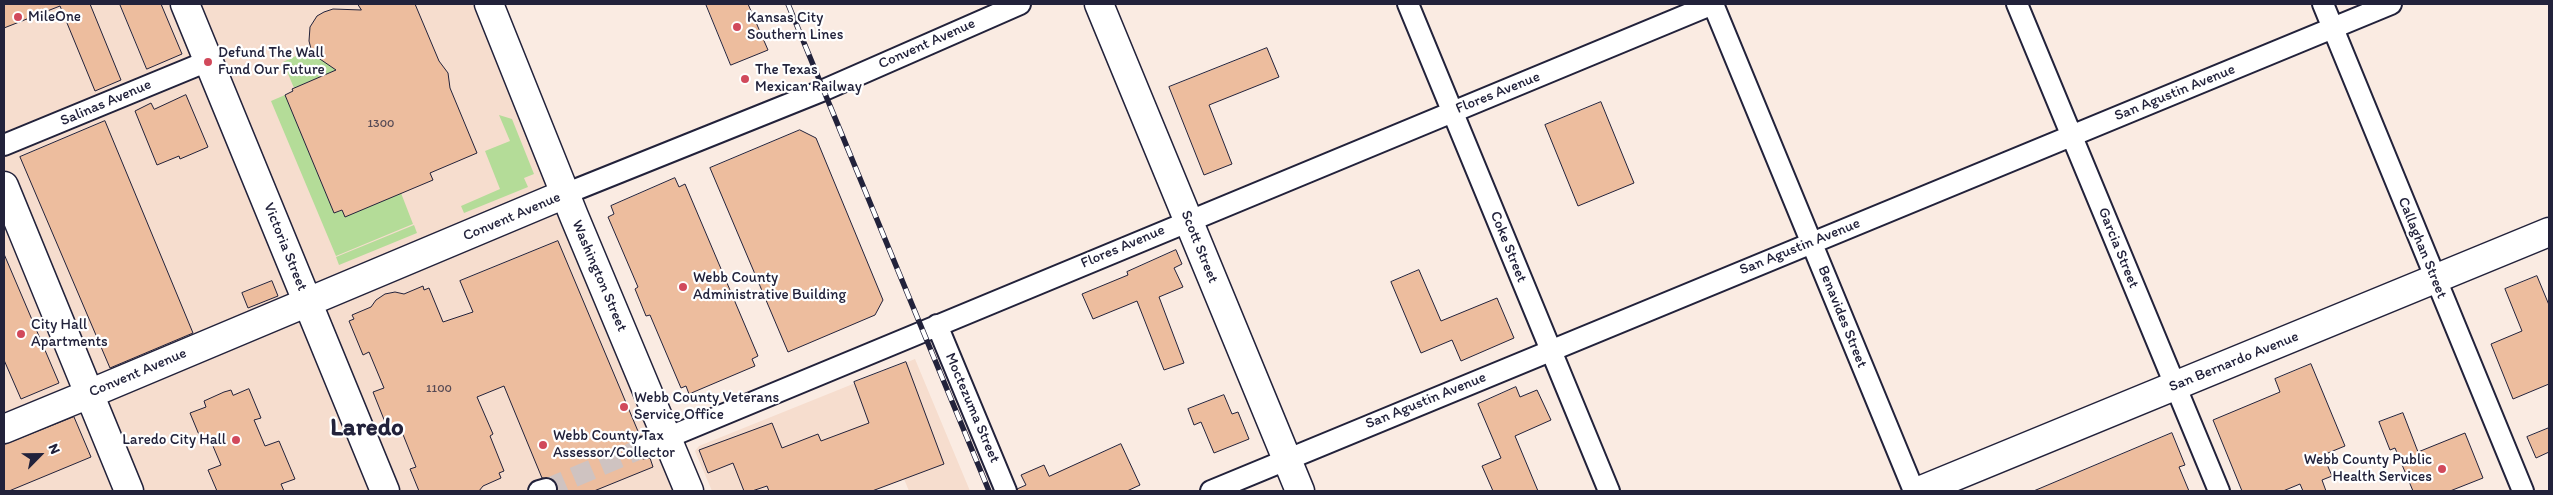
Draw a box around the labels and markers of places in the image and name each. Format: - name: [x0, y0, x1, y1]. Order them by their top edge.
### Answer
- place label: MileOne: [28, 8, 81, 26]
- place label: Kansas City Southern Lines: [747, 9, 843, 44]
- marker: MileOne: [12, 11, 24, 23]
- marker: Kansas City Southern Lines: [731, 21, 743, 33]
- place label: Defund The Wall Fund Our Future: [218, 44, 325, 79]
- marker: Defund The Wall Fund Our Future: [202, 56, 214, 68]
- place label: The Texas Mexican Railway: [755, 61, 862, 96]
- marker: The Texas Mexican Railway: [739, 73, 751, 85]
- place label: Webb County Administrative Building: [693, 269, 846, 304]
- marker: Webb County Administrative Building: [677, 281, 689, 293]
- place label: City Hall Apartments: [31, 316, 108, 351]
- marker: City Hall Apartments: [15, 328, 27, 340]
- place label: Webb County Veterans Service Office: [634, 389, 779, 424]
- marker: Webb County Veterans Service Office: [618, 401, 630, 413]
- place label: Webb County Tax Assessor/Collector: [553, 427, 675, 462]
- place label: Laredo City Hall: [122, 431, 226, 449]
- marker: Laredo City Hall: [230, 434, 242, 446]
- marker: Webb County Tax Assessor/Collector: [537, 439, 549, 451]
- place label: Webb County Public Health Services: [2304, 451, 2432, 486]
- marker: Webb County Public Health Services: [2436, 463, 2448, 475]

